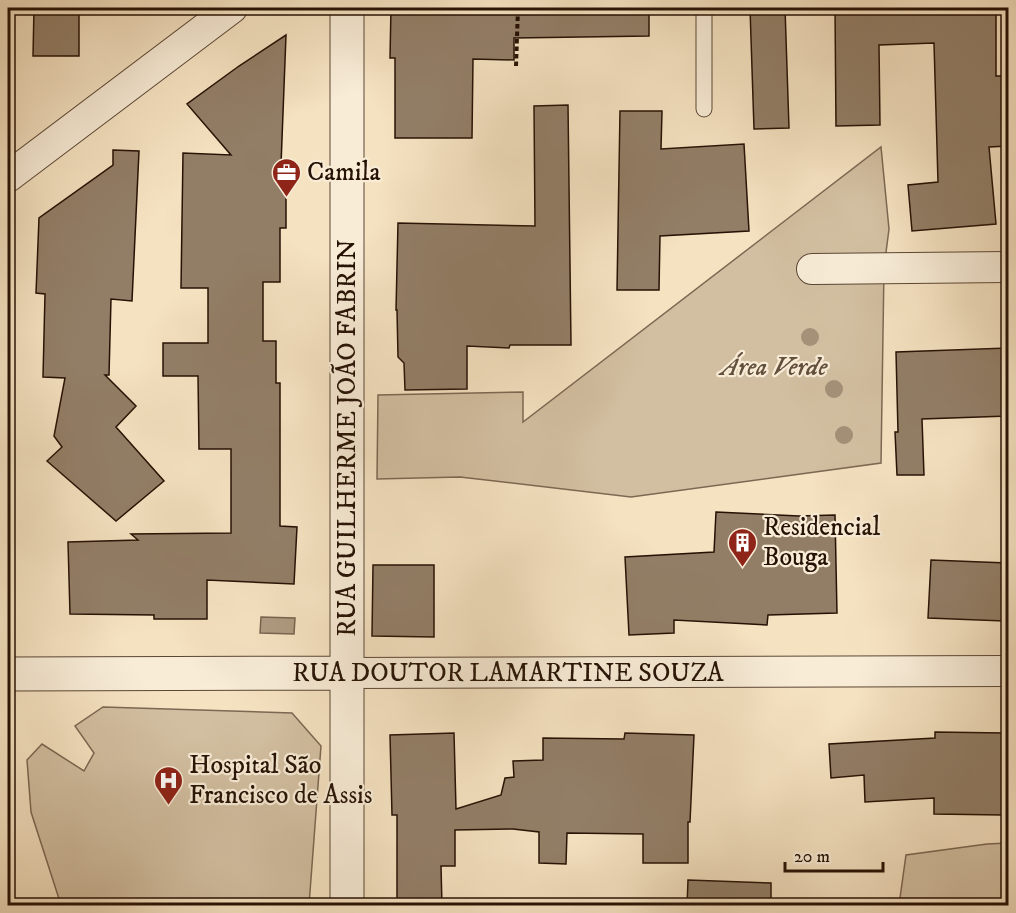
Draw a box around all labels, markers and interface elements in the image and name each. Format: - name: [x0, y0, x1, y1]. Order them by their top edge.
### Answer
- office icon: Camila: [270, 156, 302, 198]
- place label: Camila: [307, 156, 380, 189]
- street label: RUA GUILHERME JOÃO FABRIN: [330, 239, 364, 637]
- park label: Área Verde: [718, 351, 829, 384]
- place label: Residencial Bouga: [763, 511, 880, 574]
- building icon: Residencial Bouga: [726, 526, 758, 568]
- street label: RUA DOUTOR LAMARTINE SOUZA: [292, 657, 724, 690]
- place label: Hospital São Francisco de Assis: [189, 749, 373, 812]
- hospital icon: Hospital São Francisco de Assis: [152, 764, 184, 806]
- scale bar: [785, 835, 882, 873]
- text: 20 m: [794, 846, 830, 868]

